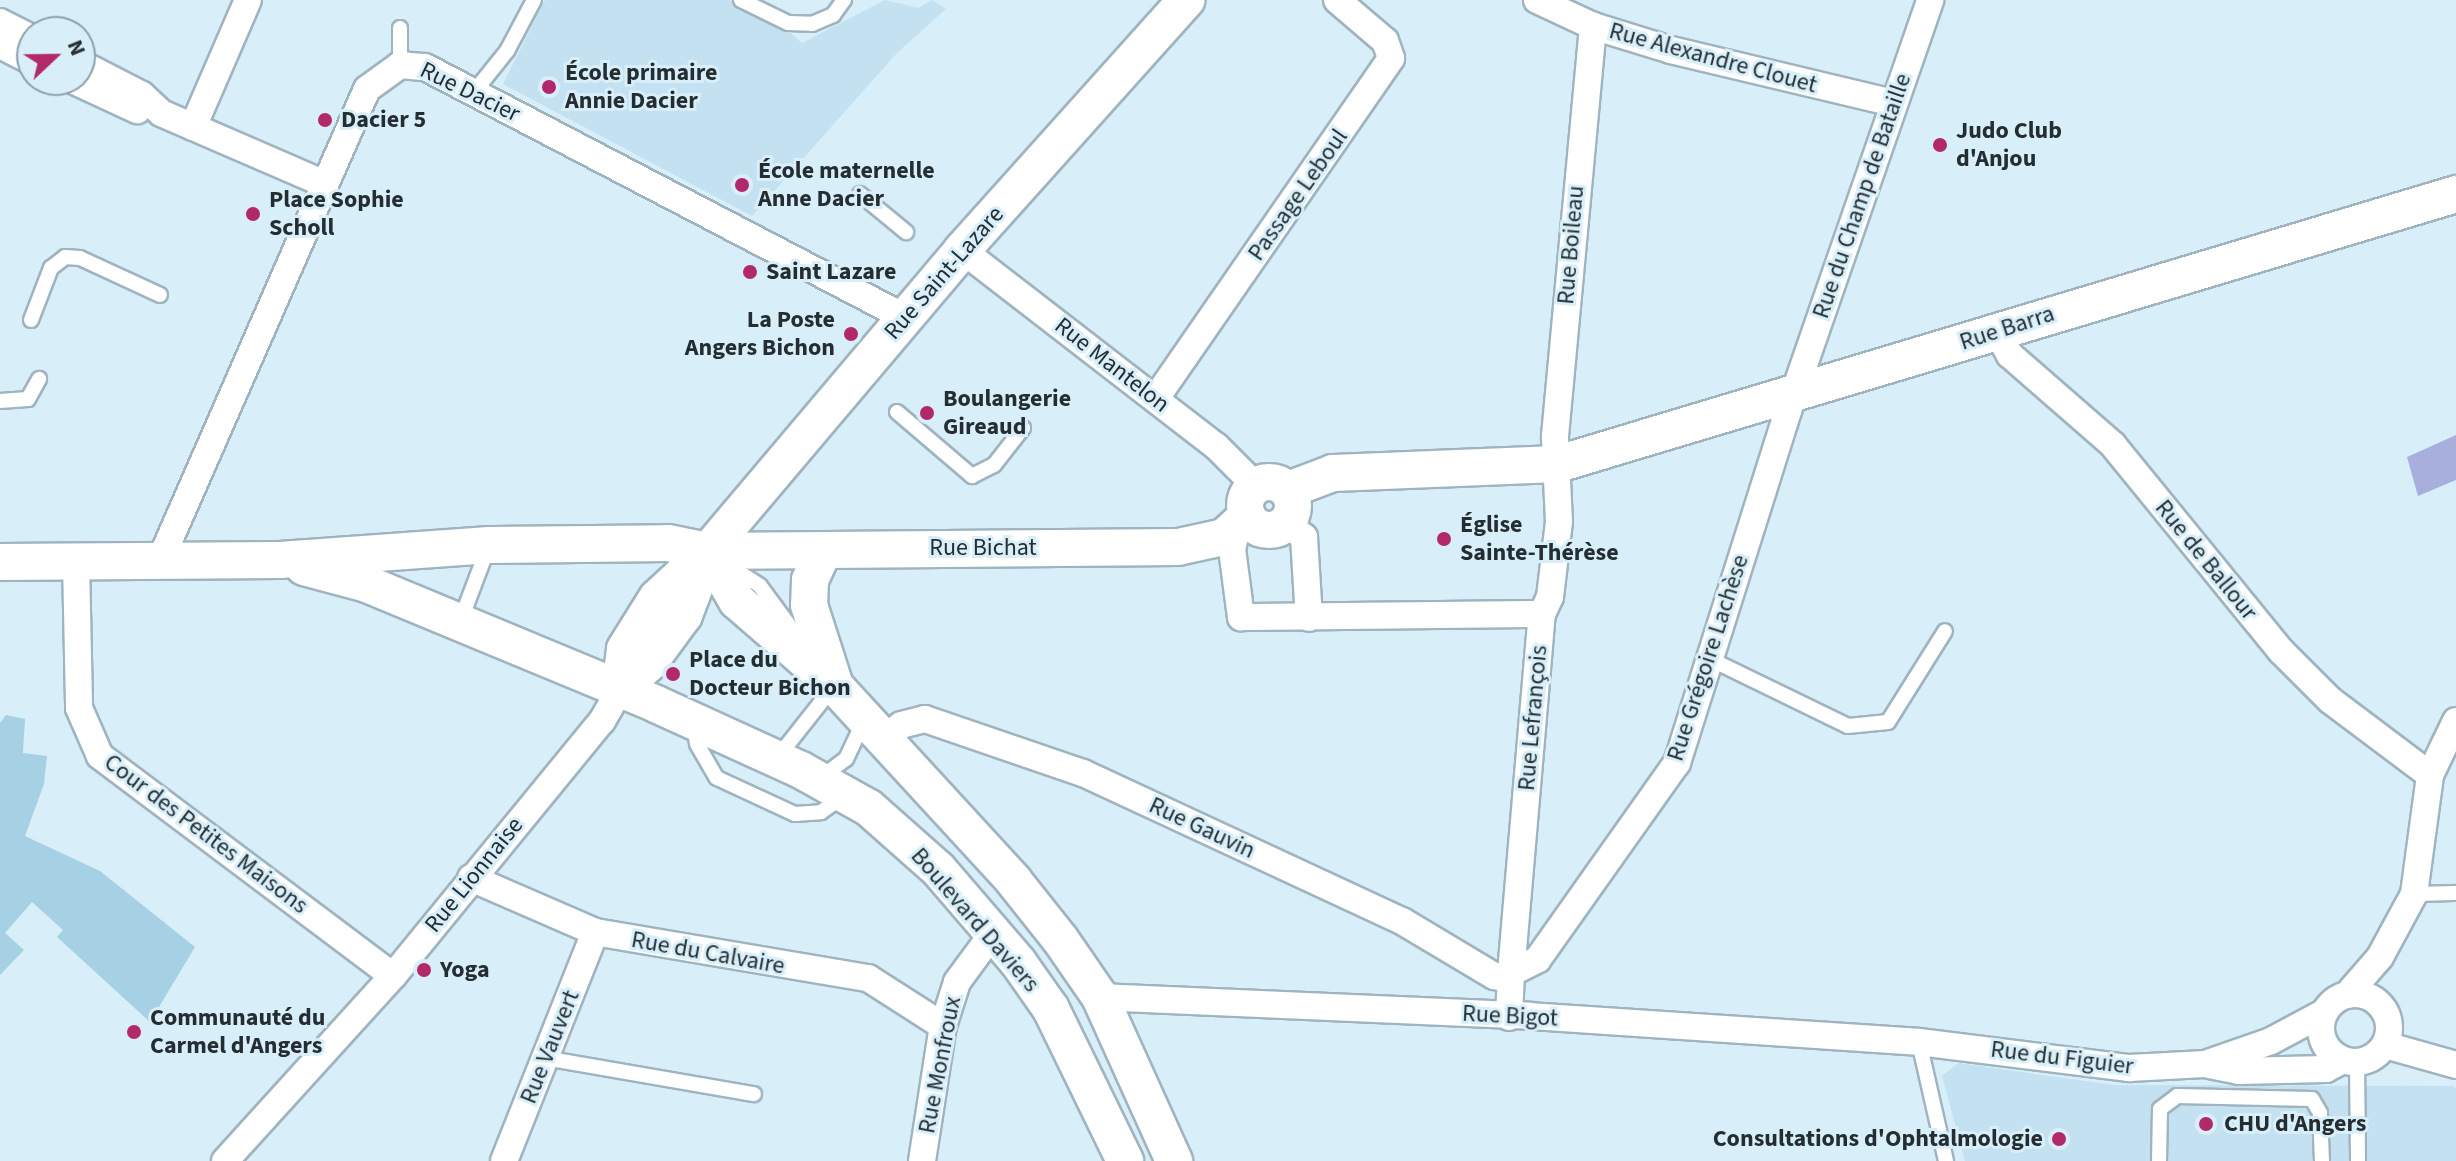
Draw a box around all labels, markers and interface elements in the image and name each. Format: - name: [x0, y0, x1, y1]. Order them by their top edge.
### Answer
- north arrow: [16, 16, 96, 96]
- street label: Rue Alexandre Clouet: [1606, 16, 1820, 100]
- text: N: [59, 35, 94, 61]
- street label: Rue Dacier: [415, 56, 525, 128]
- place label: École primaire Annie Dacier: [565, 59, 717, 115]
- street label: Rue du Champ de Bataille: [1807, 70, 1917, 322]
- marker: École primaire Annie Dacier: [540, 78, 558, 96]
- place label: Dacier 5: [341, 106, 426, 134]
- marker: Dacier 5: [316, 111, 334, 129]
- place label: Judo Club d'Anjou: [1956, 117, 2062, 173]
- street label: Passage Leboul: [1242, 124, 1354, 266]
- marker: Judo Club d'Anjou: [1931, 136, 1949, 154]
- place label: École maternelle Anne Dacier: [758, 157, 935, 213]
- marker: École maternelle Anne Dacier: [733, 176, 751, 194]
- street label: Rue Boileau: [1551, 184, 1591, 306]
- place label: Place Sophie Scholl: [269, 186, 404, 242]
- street label: Rue Saint-Lazare: [878, 200, 1010, 346]
- marker: Place Sophie Scholl: [244, 205, 262, 223]
- place label: Saint Lazare: [766, 258, 897, 286]
- marker: Saint Lazare: [741, 263, 759, 281]
- street label: Rue Barra: [1956, 299, 2058, 357]
- place label: La Poste Angers Bichon: [685, 306, 835, 362]
- street label: Rue Mantelon: [1049, 311, 1175, 419]
- marker: La Poste Angers Bichon: [842, 325, 860, 343]
- place label: Boulangerie Gireaud: [943, 385, 1071, 441]
- marker: Boulangerie Gireaud: [918, 404, 936, 422]
- street label: Rue de Ballour: [2149, 494, 2263, 626]
- place label: Église Sainte-Thérèse: [1460, 511, 1619, 567]
- marker: Église Sainte-Thérèse: [1435, 530, 1453, 548]
- street label: Rue Bichat: [929, 534, 1037, 562]
- street label: Rue Grégoire Lachèse: [1661, 551, 1755, 765]
- street label: Rue Lefrançois: [1512, 644, 1554, 792]
- place label: Place du Docteur Bichon: [689, 646, 851, 702]
- marker: Place du Docteur Bichon: [664, 665, 682, 683]
- street label: Cour des Petites Maisons: [98, 748, 314, 920]
- street label: Rue Gauvin: [1144, 791, 1260, 865]
- street label: Rue Lionnaise: [419, 811, 529, 939]
- street label: Boulevard Daviers: [905, 842, 1045, 998]
- street label: Rue du Calvaire: [629, 925, 787, 981]
- place label: Yoga: [440, 956, 490, 984]
- marker: Yoga: [415, 961, 433, 979]
- street label: Rue Vauvert: [514, 986, 586, 1108]
- street label: Rue Monfroux: [913, 994, 967, 1136]
- street label: Rue Bigot: [1461, 999, 1559, 1033]
- place label: Communauté du Carmel d'Angers: [150, 1004, 325, 1060]
- marker: Communauté du Carmel d'Angers: [125, 1023, 143, 1041]
- street label: Rue du Figuier: [1989, 1035, 2135, 1081]
- place label: CHU d'Angers: [2224, 1110, 2366, 1138]
- marker: CHU d'Angers: [2195, 1113, 2217, 1135]
- place label: Consultations d'Ophtalmologie: [1713, 1125, 2043, 1153]
- marker: Consultations d'Ophtalmologie: [2050, 1130, 2068, 1148]

